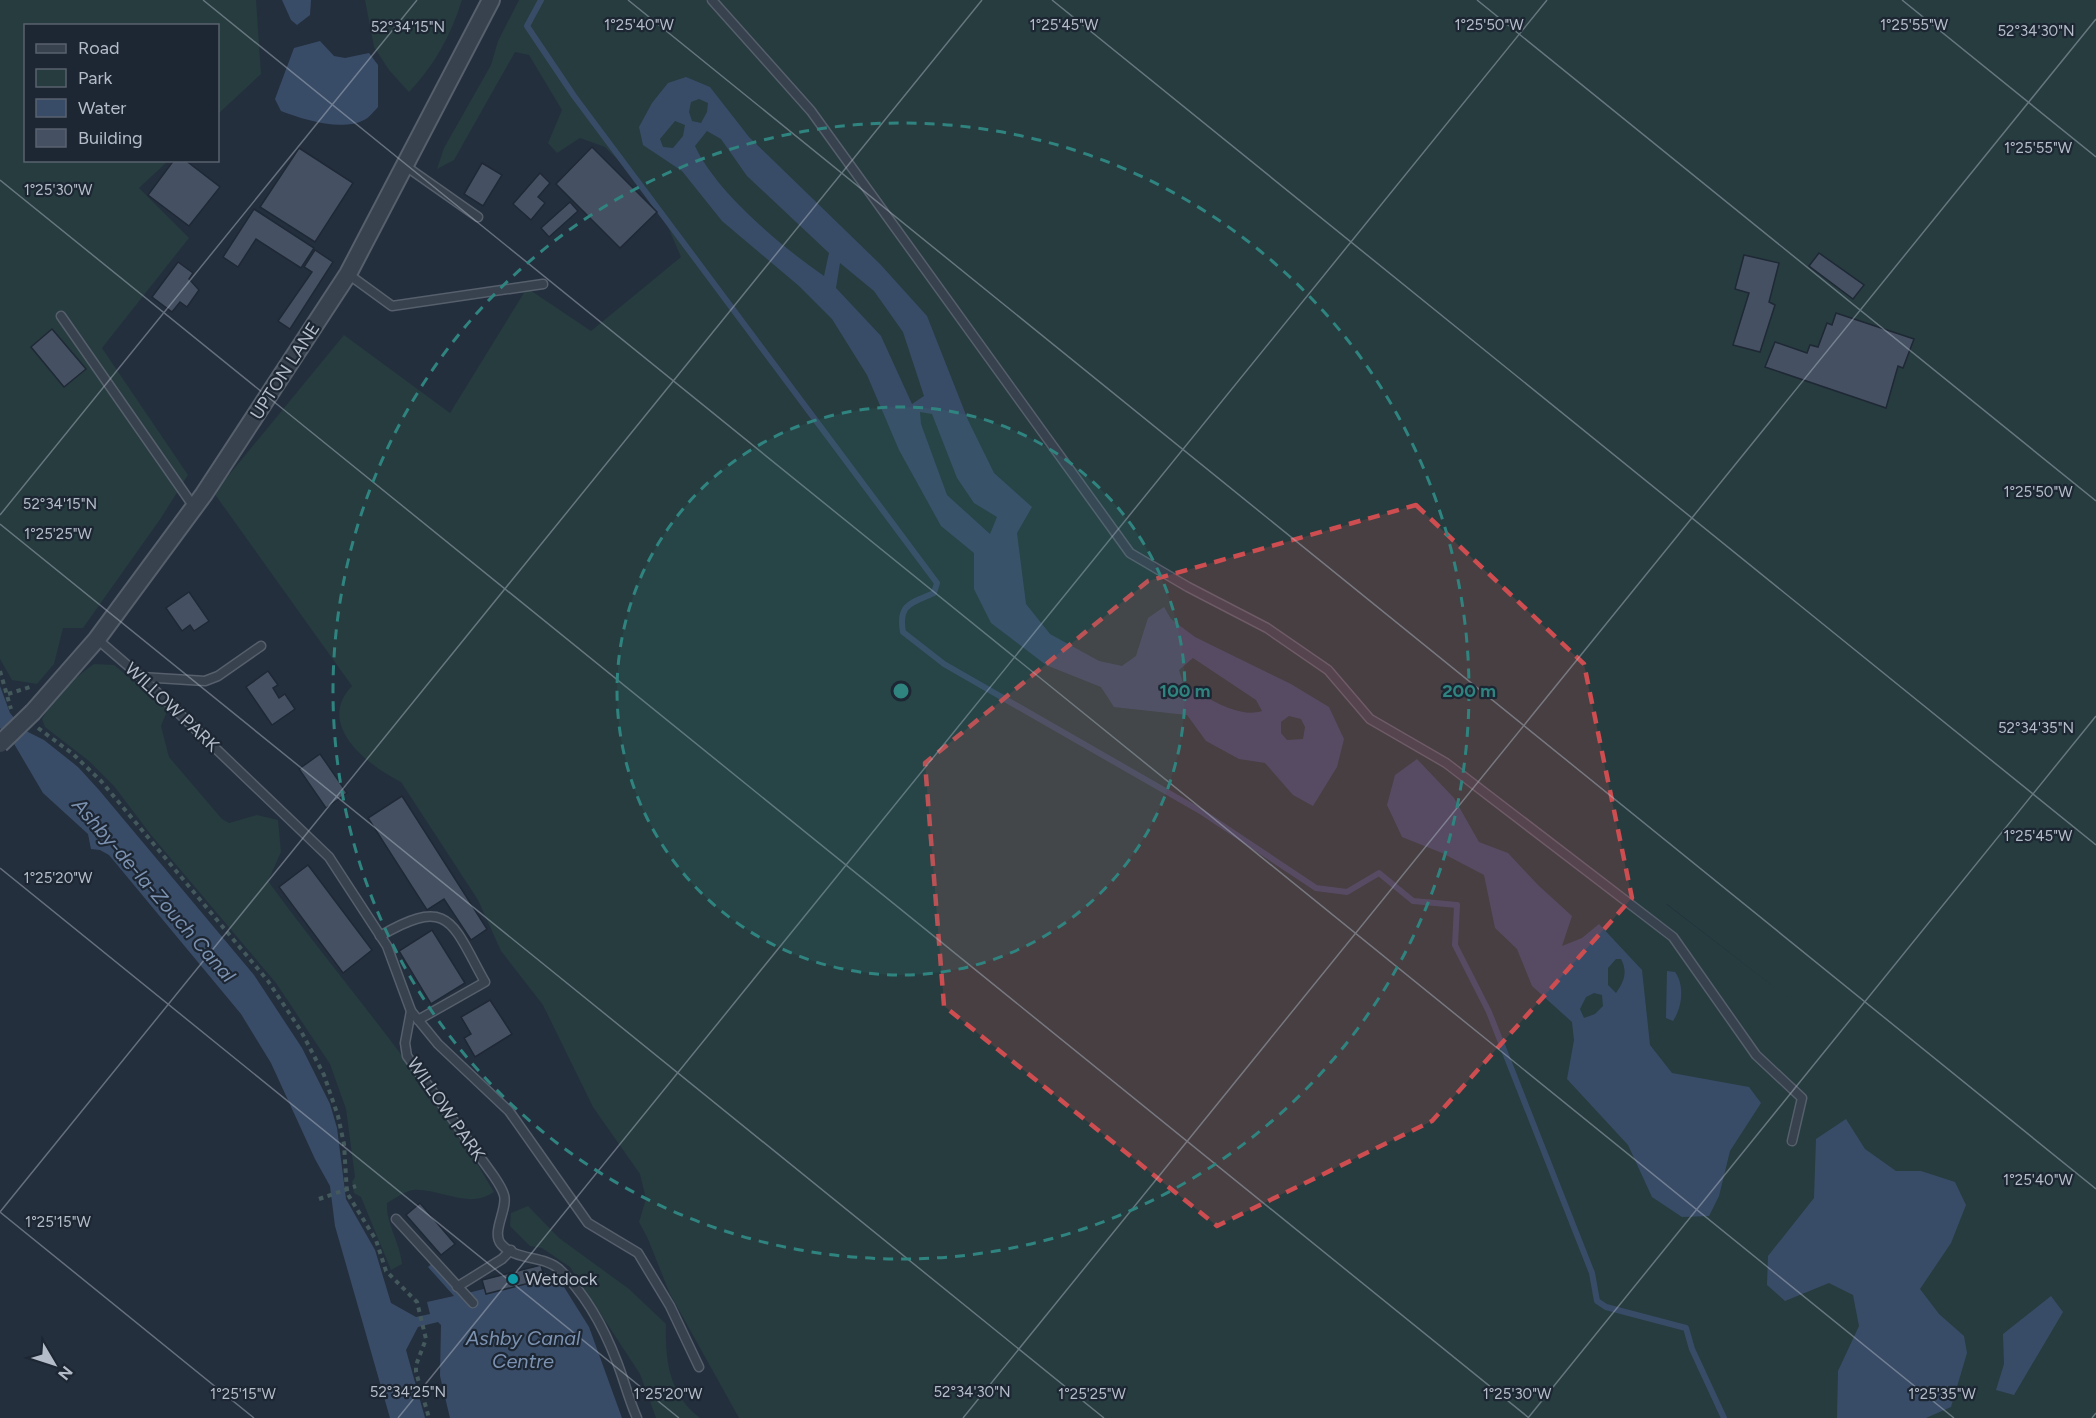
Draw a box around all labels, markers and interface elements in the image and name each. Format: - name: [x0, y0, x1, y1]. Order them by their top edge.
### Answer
- text: 1°25'40"W: [604, 16, 675, 34]
- text: 1°25'45"W: [1030, 16, 1099, 34]
- text: 1°25'50"W: [1454, 16, 1524, 34]
- text: 1°25'55"W: [1880, 16, 1949, 34]
- text: 52°34'15"N: [371, 18, 445, 36]
- text: 52°34'30"N: [1997, 22, 2075, 40]
- legend: [24, 24, 219, 162]
- text: Road: [78, 37, 119, 59]
- text: Park: [78, 67, 113, 89]
- text: Water: [78, 97, 126, 119]
- text: Building: [78, 127, 143, 149]
- text: 1°25'55"W: [2004, 139, 2073, 157]
- text: 1°25'30"W: [24, 181, 93, 199]
- street label: UPTON LANE: [245, 318, 325, 424]
- text: 1°25'50"W: [2003, 483, 2073, 501]
- text: 52°34'15"N: [23, 495, 97, 513]
- text: 1°25'25"W: [24, 525, 93, 543]
- street label: WILLOW PARK: [120, 658, 224, 756]
- text: 100 m: [1160, 680, 1210, 702]
- text: 200 m: [1442, 680, 1496, 702]
- centre of rings: [891, 681, 911, 701]
- text: 52°34'35"N: [1998, 719, 2074, 737]
- water label: Ashby-de-la-Zouch Canal: [67, 792, 241, 987]
- text: 1°25'45"W: [2004, 827, 2073, 845]
- text: 1°25'20"W: [24, 869, 93, 887]
- street label: WILLOW PARK: [402, 1053, 490, 1165]
- text: 1°25'40"W: [2003, 1171, 2074, 1189]
- text: 1°25'15"W: [25, 1213, 91, 1231]
- place label: Wetdock: [525, 1268, 598, 1290]
- marker: Wetdock: [506, 1272, 520, 1286]
- water label: Ashby Canal Centre: [465, 1326, 581, 1373]
- north arrow: [24, 1334, 84, 1394]
- text: N: [54, 1362, 77, 1384]
- text: 52°34'25"N: [370, 1383, 446, 1401]
- text: 52°34'30"N: [933, 1383, 1011, 1401]
- text: 1°25'15"W: [210, 1385, 276, 1403]
- text: 1°25'20"W: [634, 1385, 703, 1403]
- text: 1°25'25"W: [1058, 1385, 1127, 1403]
- text: 1°25'30"W: [1483, 1385, 1552, 1403]
- text: 1°25'35"W: [1908, 1385, 1976, 1403]

